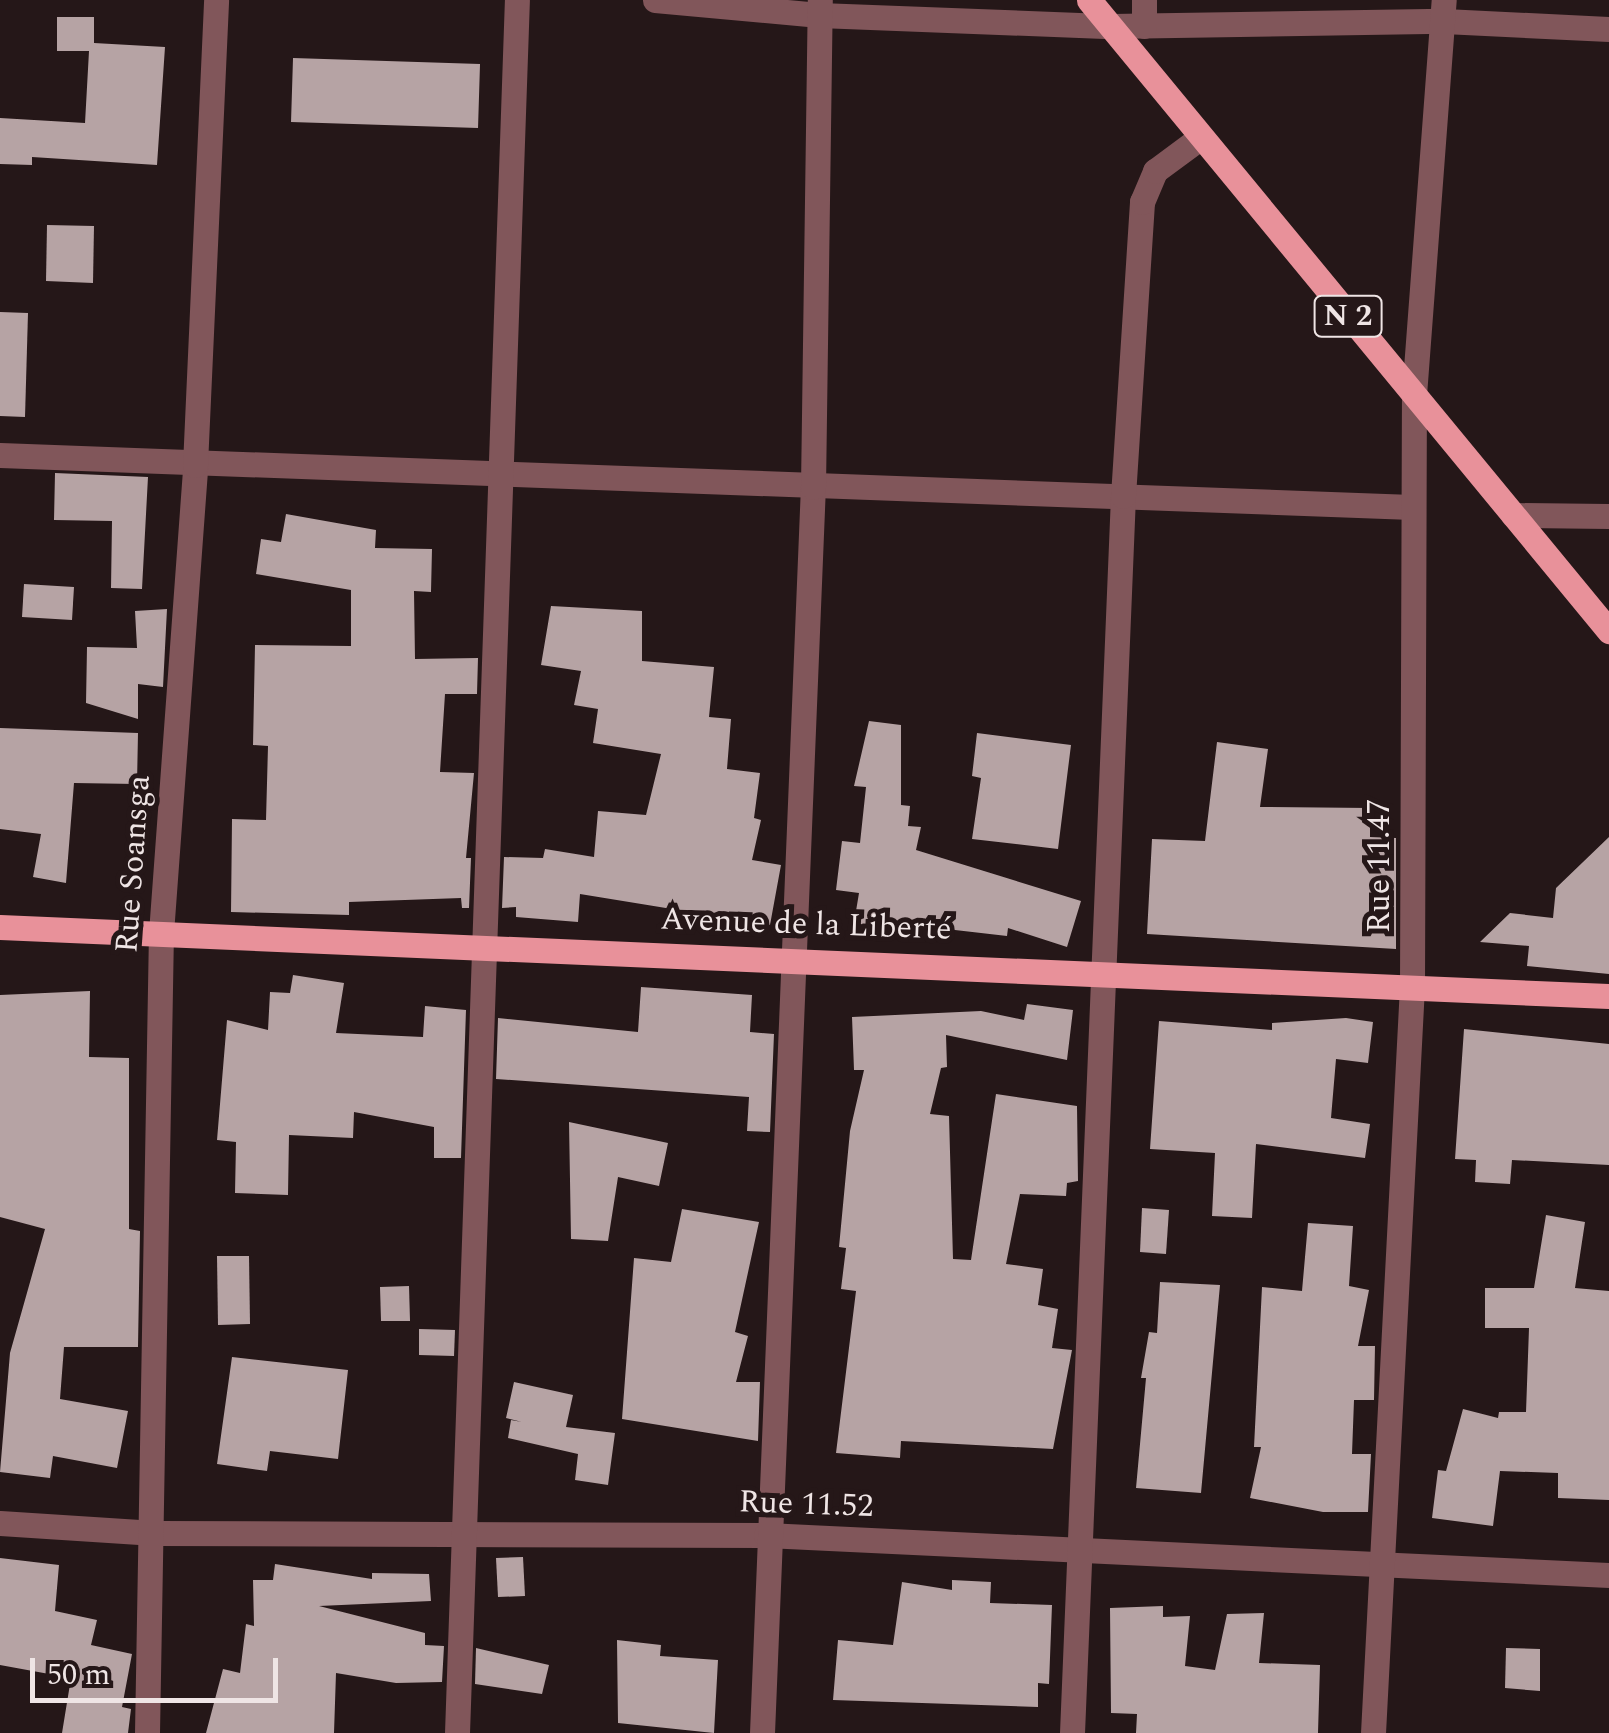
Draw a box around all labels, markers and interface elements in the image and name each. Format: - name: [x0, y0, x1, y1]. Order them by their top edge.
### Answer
- road number: N 2: [1313, 291, 1383, 341]
- street label: Rue Soansga: [109, 774, 159, 954]
- street label: Rue 11.47: [1361, 799, 1399, 933]
- street label: Avenue de la Liberté: [660, 901, 952, 949]
- street label: Rue 11.52: [738, 1483, 874, 1527]
- scale bar: [35, 1638, 282, 1700]
- text: 50 m: [47, 1652, 110, 1698]

